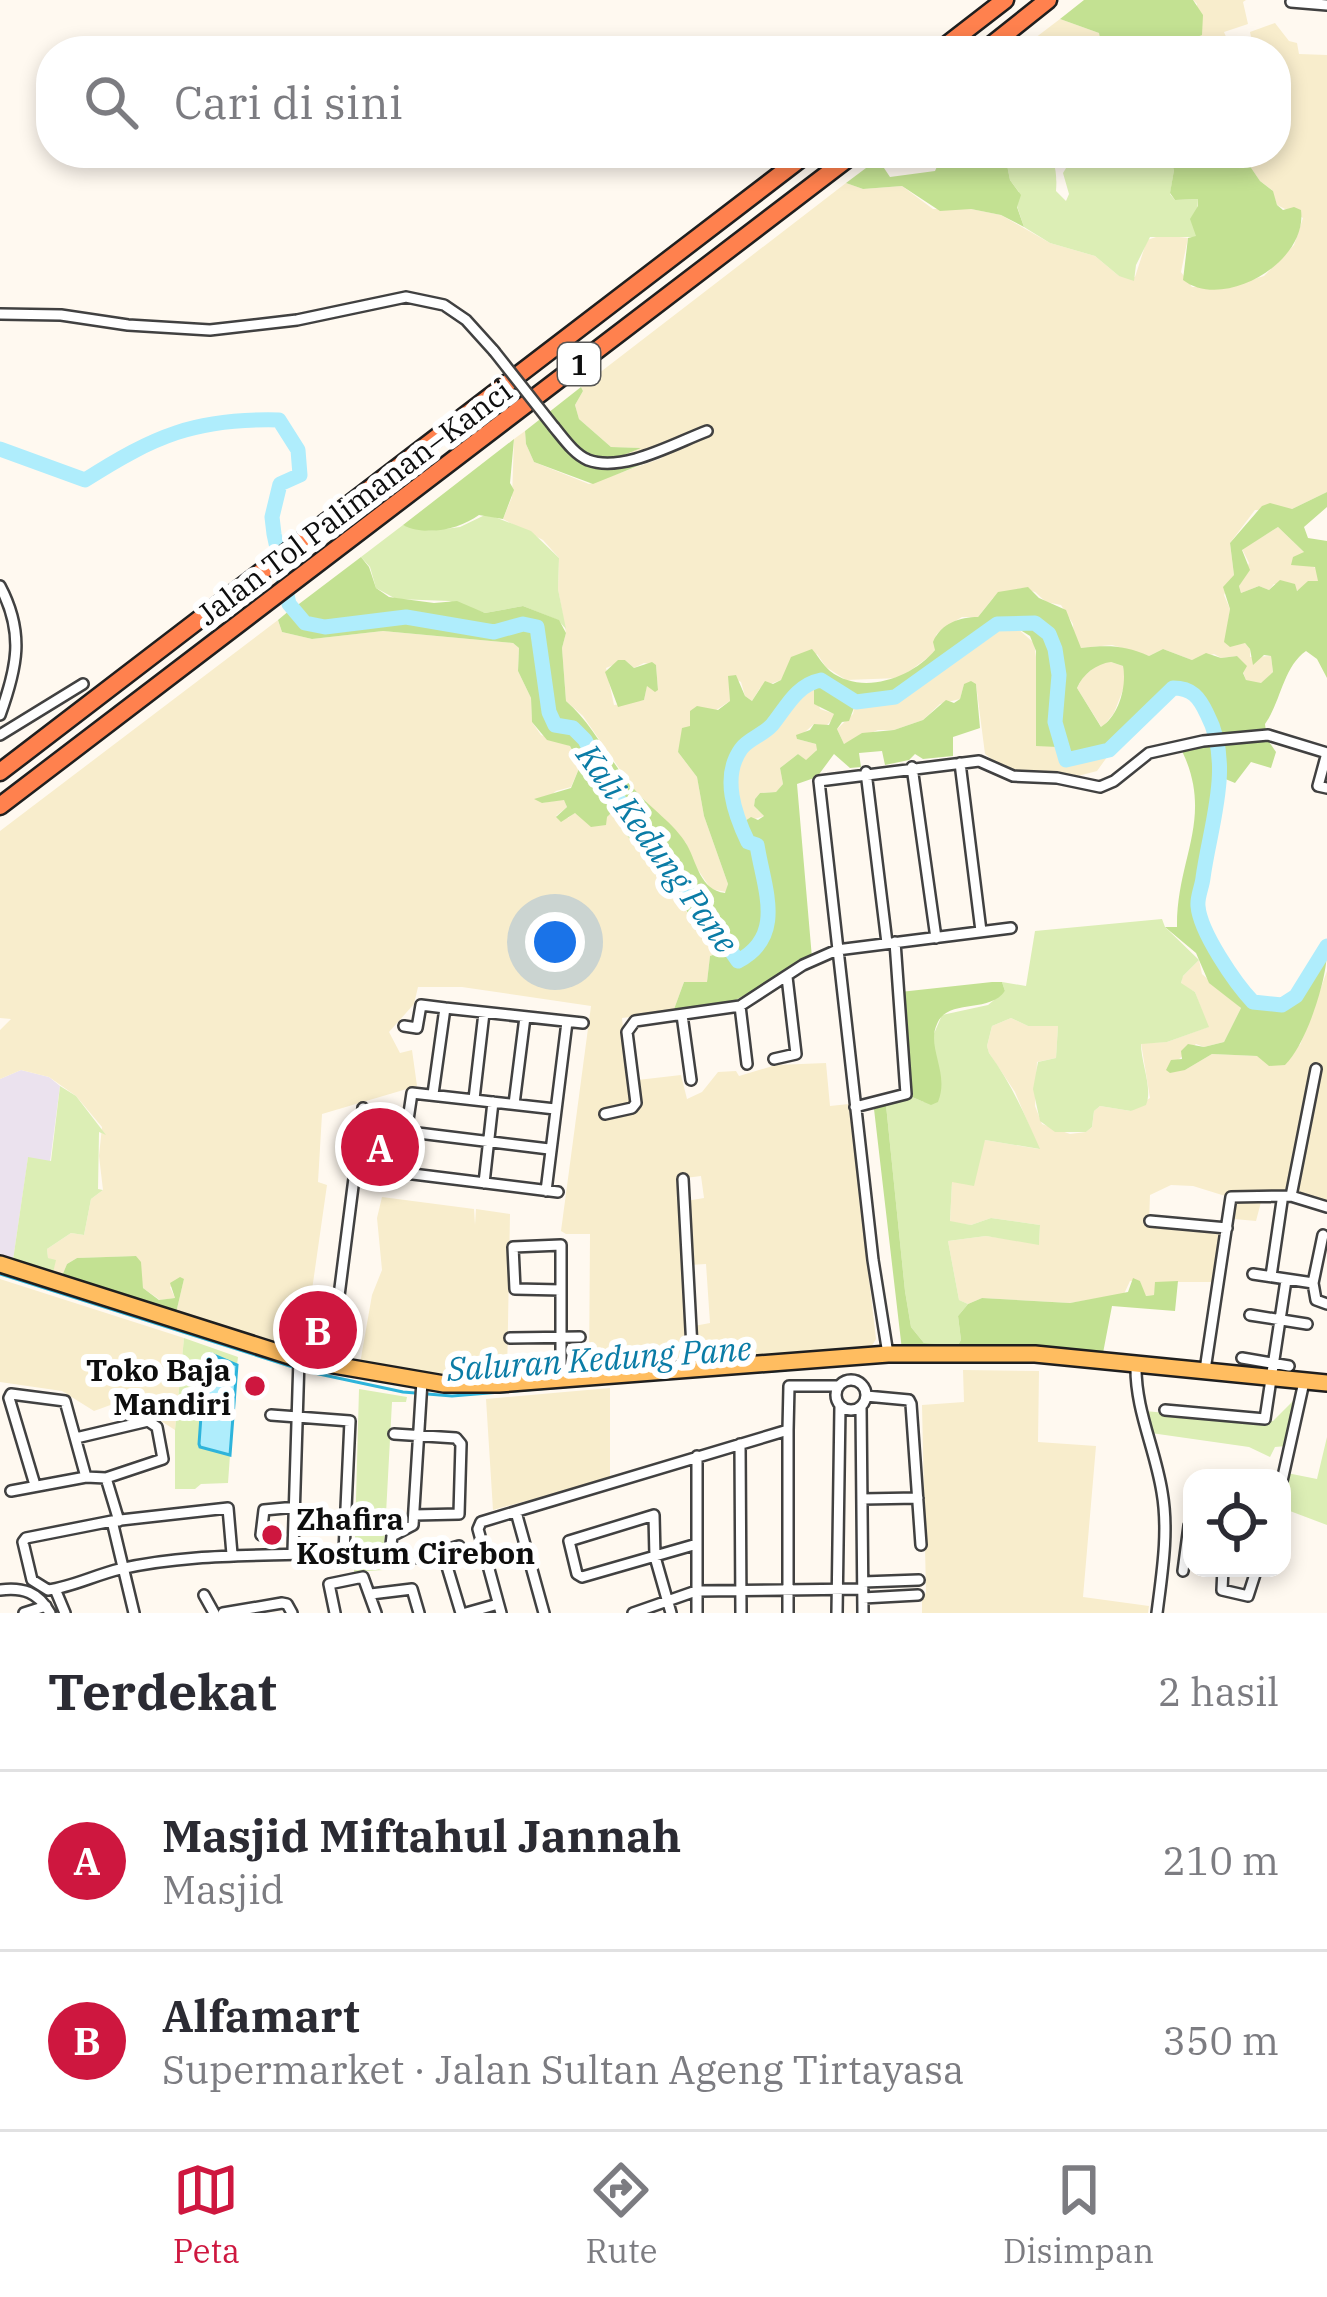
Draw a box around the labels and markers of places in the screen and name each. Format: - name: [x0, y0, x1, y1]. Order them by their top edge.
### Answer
- pin: A: [341, 1102, 419, 1192]
- pin: B: [279, 1285, 357, 1375]
- place label: Toko Baja Mandiri: [86, 1350, 231, 1423]
- marker: Toko Baja Mandiri: [242, 1373, 268, 1399]
- place label: Zhafira Kostum Cirebon: [296, 1499, 535, 1572]
- marker: Zhafira Kostum Cirebon: [259, 1522, 285, 1548]

